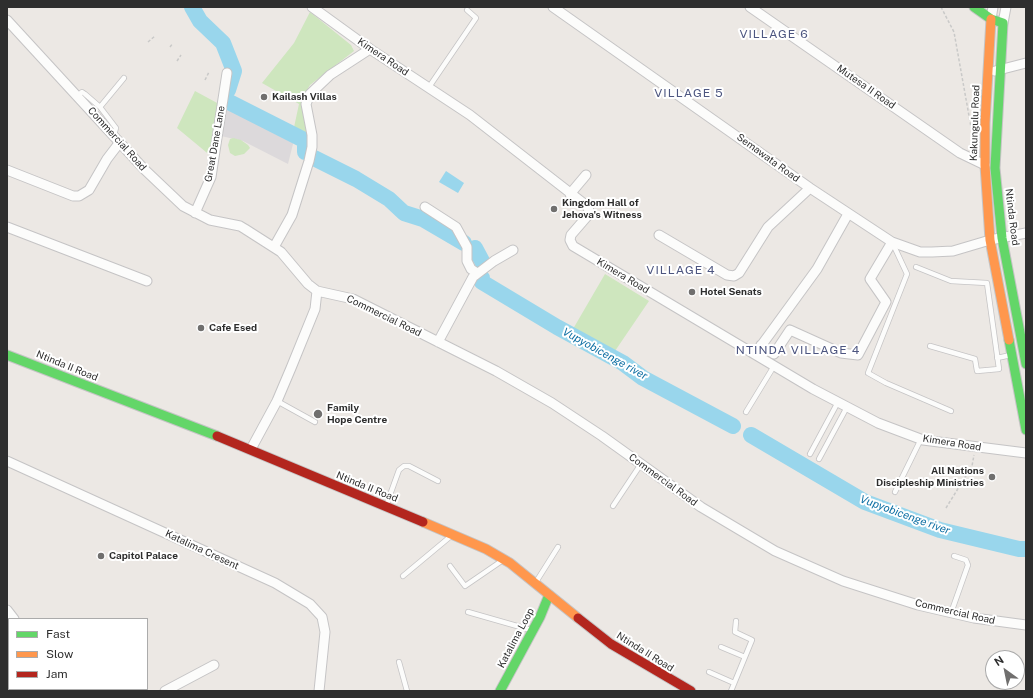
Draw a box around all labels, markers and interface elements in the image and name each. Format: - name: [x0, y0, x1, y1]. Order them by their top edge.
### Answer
- district label: VILLAGE 6: [739, 27, 809, 41]
- street label: Kimera Road: [355, 36, 411, 78]
- street label: Mutesa II Road: [834, 62, 898, 112]
- street label: Kakungulu Road: [968, 85, 982, 161]
- district label: VILLAGE 5: [654, 86, 724, 100]
- place label: Kailash Villas: [272, 91, 337, 103]
- marker: Kailash Villas: [259, 92, 269, 102]
- street label: Commercial Road: [85, 105, 149, 173]
- street label: Great Dane Lane: [202, 105, 228, 183]
- street label: Semawata Road: [734, 131, 802, 185]
- street label: Ntinda Road: [1003, 188, 1021, 246]
- place label: Kingdom Hall of Jehova's Witness: [562, 197, 642, 220]
- marker: Kingdom Hall of Jehova's Witness: [549, 204, 559, 214]
- street label: Kimera Road: [595, 256, 651, 296]
- district label: VILLAGE 4: [646, 263, 716, 277]
- place label: Hotel Senats: [700, 286, 762, 298]
- marker: Hotel Senats: [687, 287, 697, 297]
- street label: Commercial Road: [345, 293, 423, 339]
- place label: Cafe Esed: [209, 322, 257, 334]
- marker: Cafe Esed: [196, 323, 206, 333]
- water label: Vupyobicenge river: [560, 325, 650, 383]
- district label: NTINDA VILLAGE 4: [736, 343, 860, 357]
- street label: Ntinda II Road: [34, 348, 100, 384]
- place label: Family Hope Centre: [327, 402, 387, 426]
- marker: Family Hope Centre: [312, 408, 324, 420]
- street label: Kimera Road: [922, 432, 982, 454]
- street label: Commercial Road: [626, 451, 700, 509]
- place label: All Nations Discipleship Ministries: [876, 465, 984, 488]
- street label: Ntinda II Road: [334, 469, 400, 505]
- marker: All Nations Discipleship Ministries: [987, 472, 997, 482]
- water label: Vupyobicenge river: [858, 493, 952, 537]
- street label: Katalima Cresent: [163, 528, 241, 572]
- place label: Capitol Palace: [109, 550, 178, 562]
- marker: Capitol Palace: [96, 551, 106, 561]
- street label: Commercial Road: [914, 597, 996, 627]
- street label: Katalima Loop: [495, 606, 537, 670]
- legend: [8, 618, 148, 690]
- text: Fast: [46, 627, 70, 641]
- street label: Ntinda II Road: [614, 630, 676, 674]
- text: Slow: [46, 647, 73, 661]
- north arrow: [985, 650, 1025, 690]
- text: N: [992, 653, 1006, 668]
- text: Jam: [46, 667, 68, 681]

